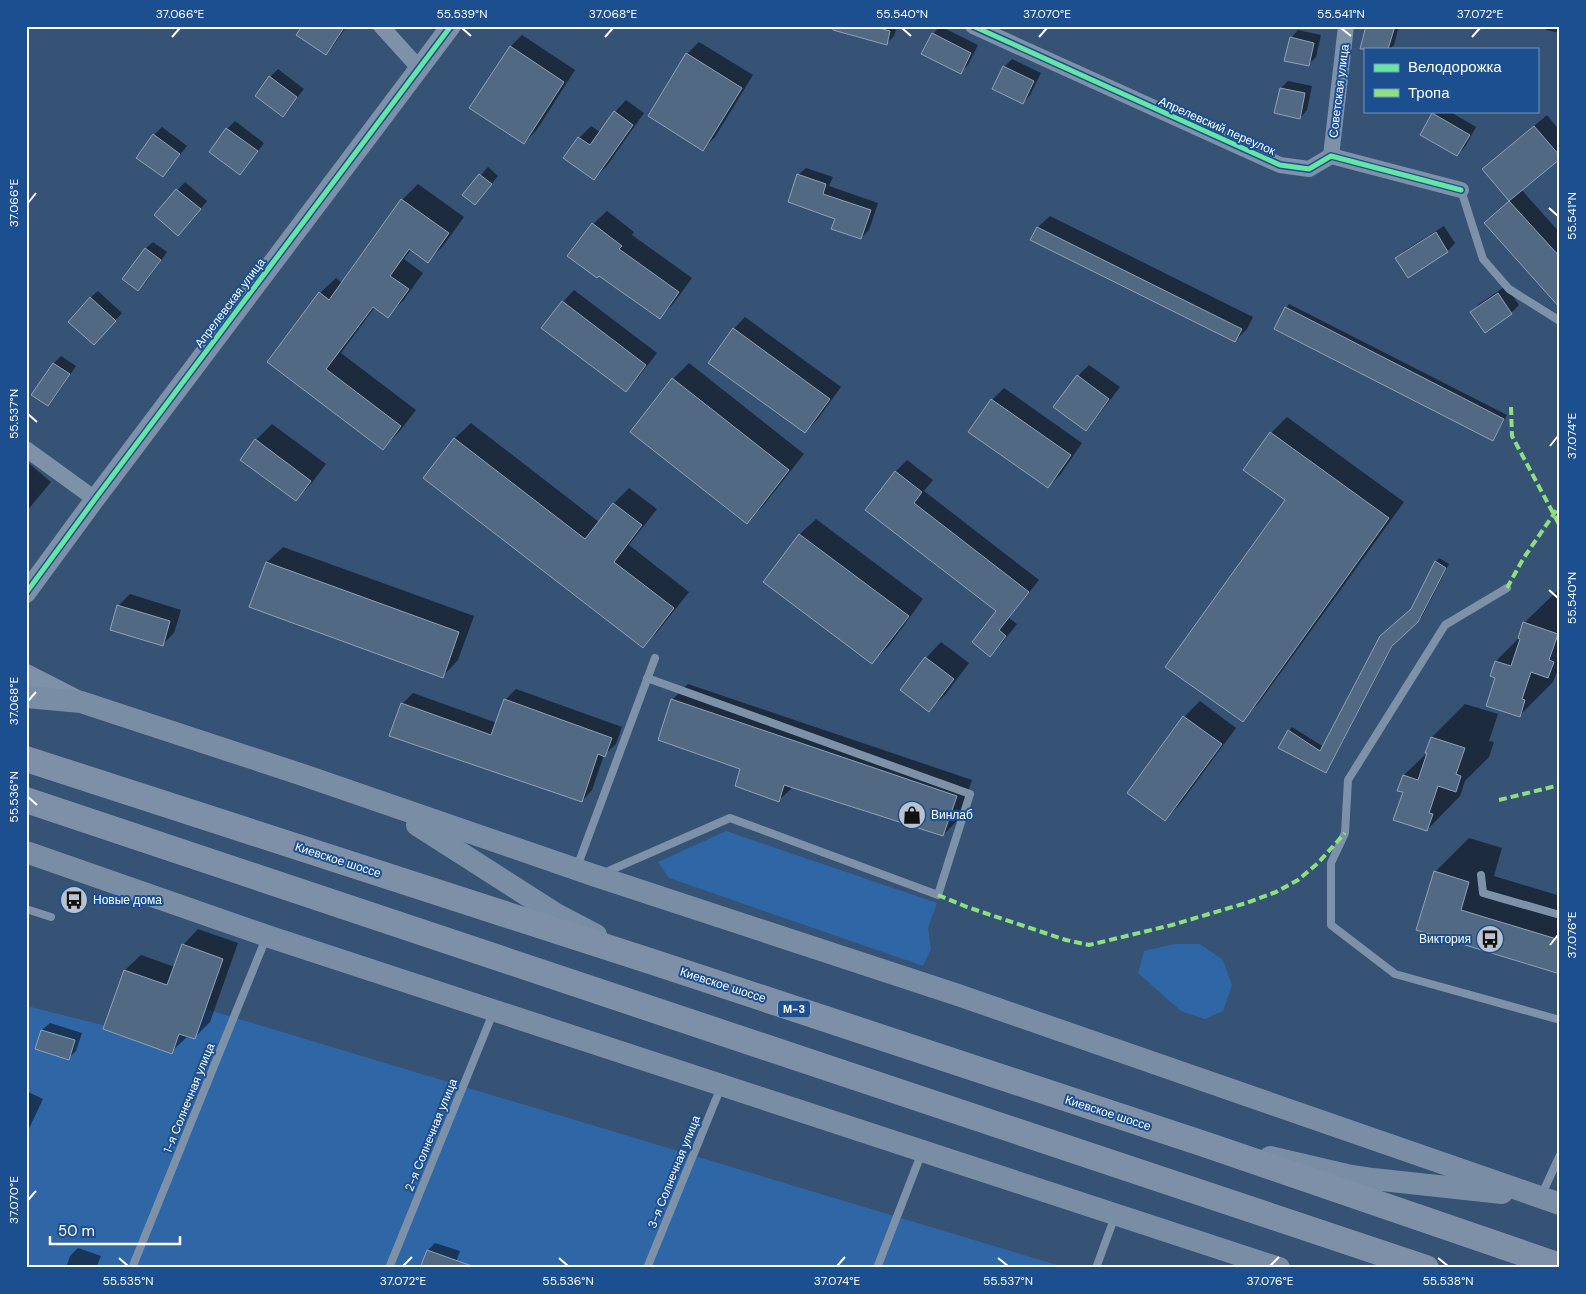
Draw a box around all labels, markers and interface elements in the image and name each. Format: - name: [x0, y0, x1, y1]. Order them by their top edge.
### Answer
- text: 37.066°E: [156, 6, 205, 22]
- text: 55.539°N: [436, 6, 488, 22]
- text: 37.068°E: [589, 6, 637, 22]
- text: 55.540°N: [876, 6, 928, 22]
- text: 37.070°E: [1023, 6, 1071, 22]
- text: 55.541°N: [1317, 6, 1365, 22]
- text: 37.072°E: [1457, 6, 1503, 22]
- street label: Советская улица: [1325, 43, 1353, 139]
- legend: [1364, 48, 1538, 112]
- text: Велодорожка: [1408, 57, 1502, 77]
- text: Тропа: [1408, 83, 1450, 103]
- street label: Апрелевский переулок: [1156, 93, 1279, 159]
- text: 37.066°E: [6, 178, 22, 227]
- text: 55.541°N: [1564, 192, 1580, 240]
- street label: Апрелевская улица: [191, 255, 269, 351]
- text: 55.537°N: [6, 389, 22, 439]
- text: 37.074°E: [1564, 413, 1580, 459]
- text: 55.540°N: [1564, 572, 1580, 624]
- text: 37.068°E: [6, 677, 22, 725]
- text: 55.536°N: [6, 771, 22, 823]
- shop icon: Винлаб: [897, 800, 927, 830]
- place label: Винлаб: [931, 807, 973, 823]
- street label: Киевское шоссе: [293, 839, 383, 882]
- bus stop icon: Новые дома: [59, 885, 89, 915]
- place label: Новые дома: [93, 892, 162, 908]
- text: 37.076°E: [1564, 911, 1580, 959]
- bus stop icon: Виктория: [1475, 924, 1505, 954]
- place label: Виктория: [1419, 931, 1471, 947]
- street label: Киевское шоссе: [678, 964, 768, 1007]
- road number: М-3: [778, 1001, 810, 1018]
- street label: 1-я Солнечная улица: [160, 1040, 218, 1155]
- street label: 2-я Солнечная улица: [401, 1076, 461, 1194]
- street label: Киевское шоссе: [1063, 1092, 1153, 1135]
- street label: 3-я Солнечная улица: [644, 1113, 704, 1231]
- text: 37.070°E: [6, 1176, 22, 1224]
- scale bar: [50, 1214, 180, 1246]
- text: 50 m: [58, 1221, 95, 1241]
- text: 55.535°N: [102, 1273, 154, 1289]
- text: 37.072°E: [380, 1273, 426, 1289]
- text: 55.536°N: [542, 1273, 594, 1289]
- text: 37.074°E: [814, 1273, 860, 1289]
- text: 55.537°N: [983, 1273, 1033, 1289]
- text: 37.076°E: [1246, 1273, 1294, 1289]
- text: 55.538°N: [1422, 1273, 1474, 1289]

